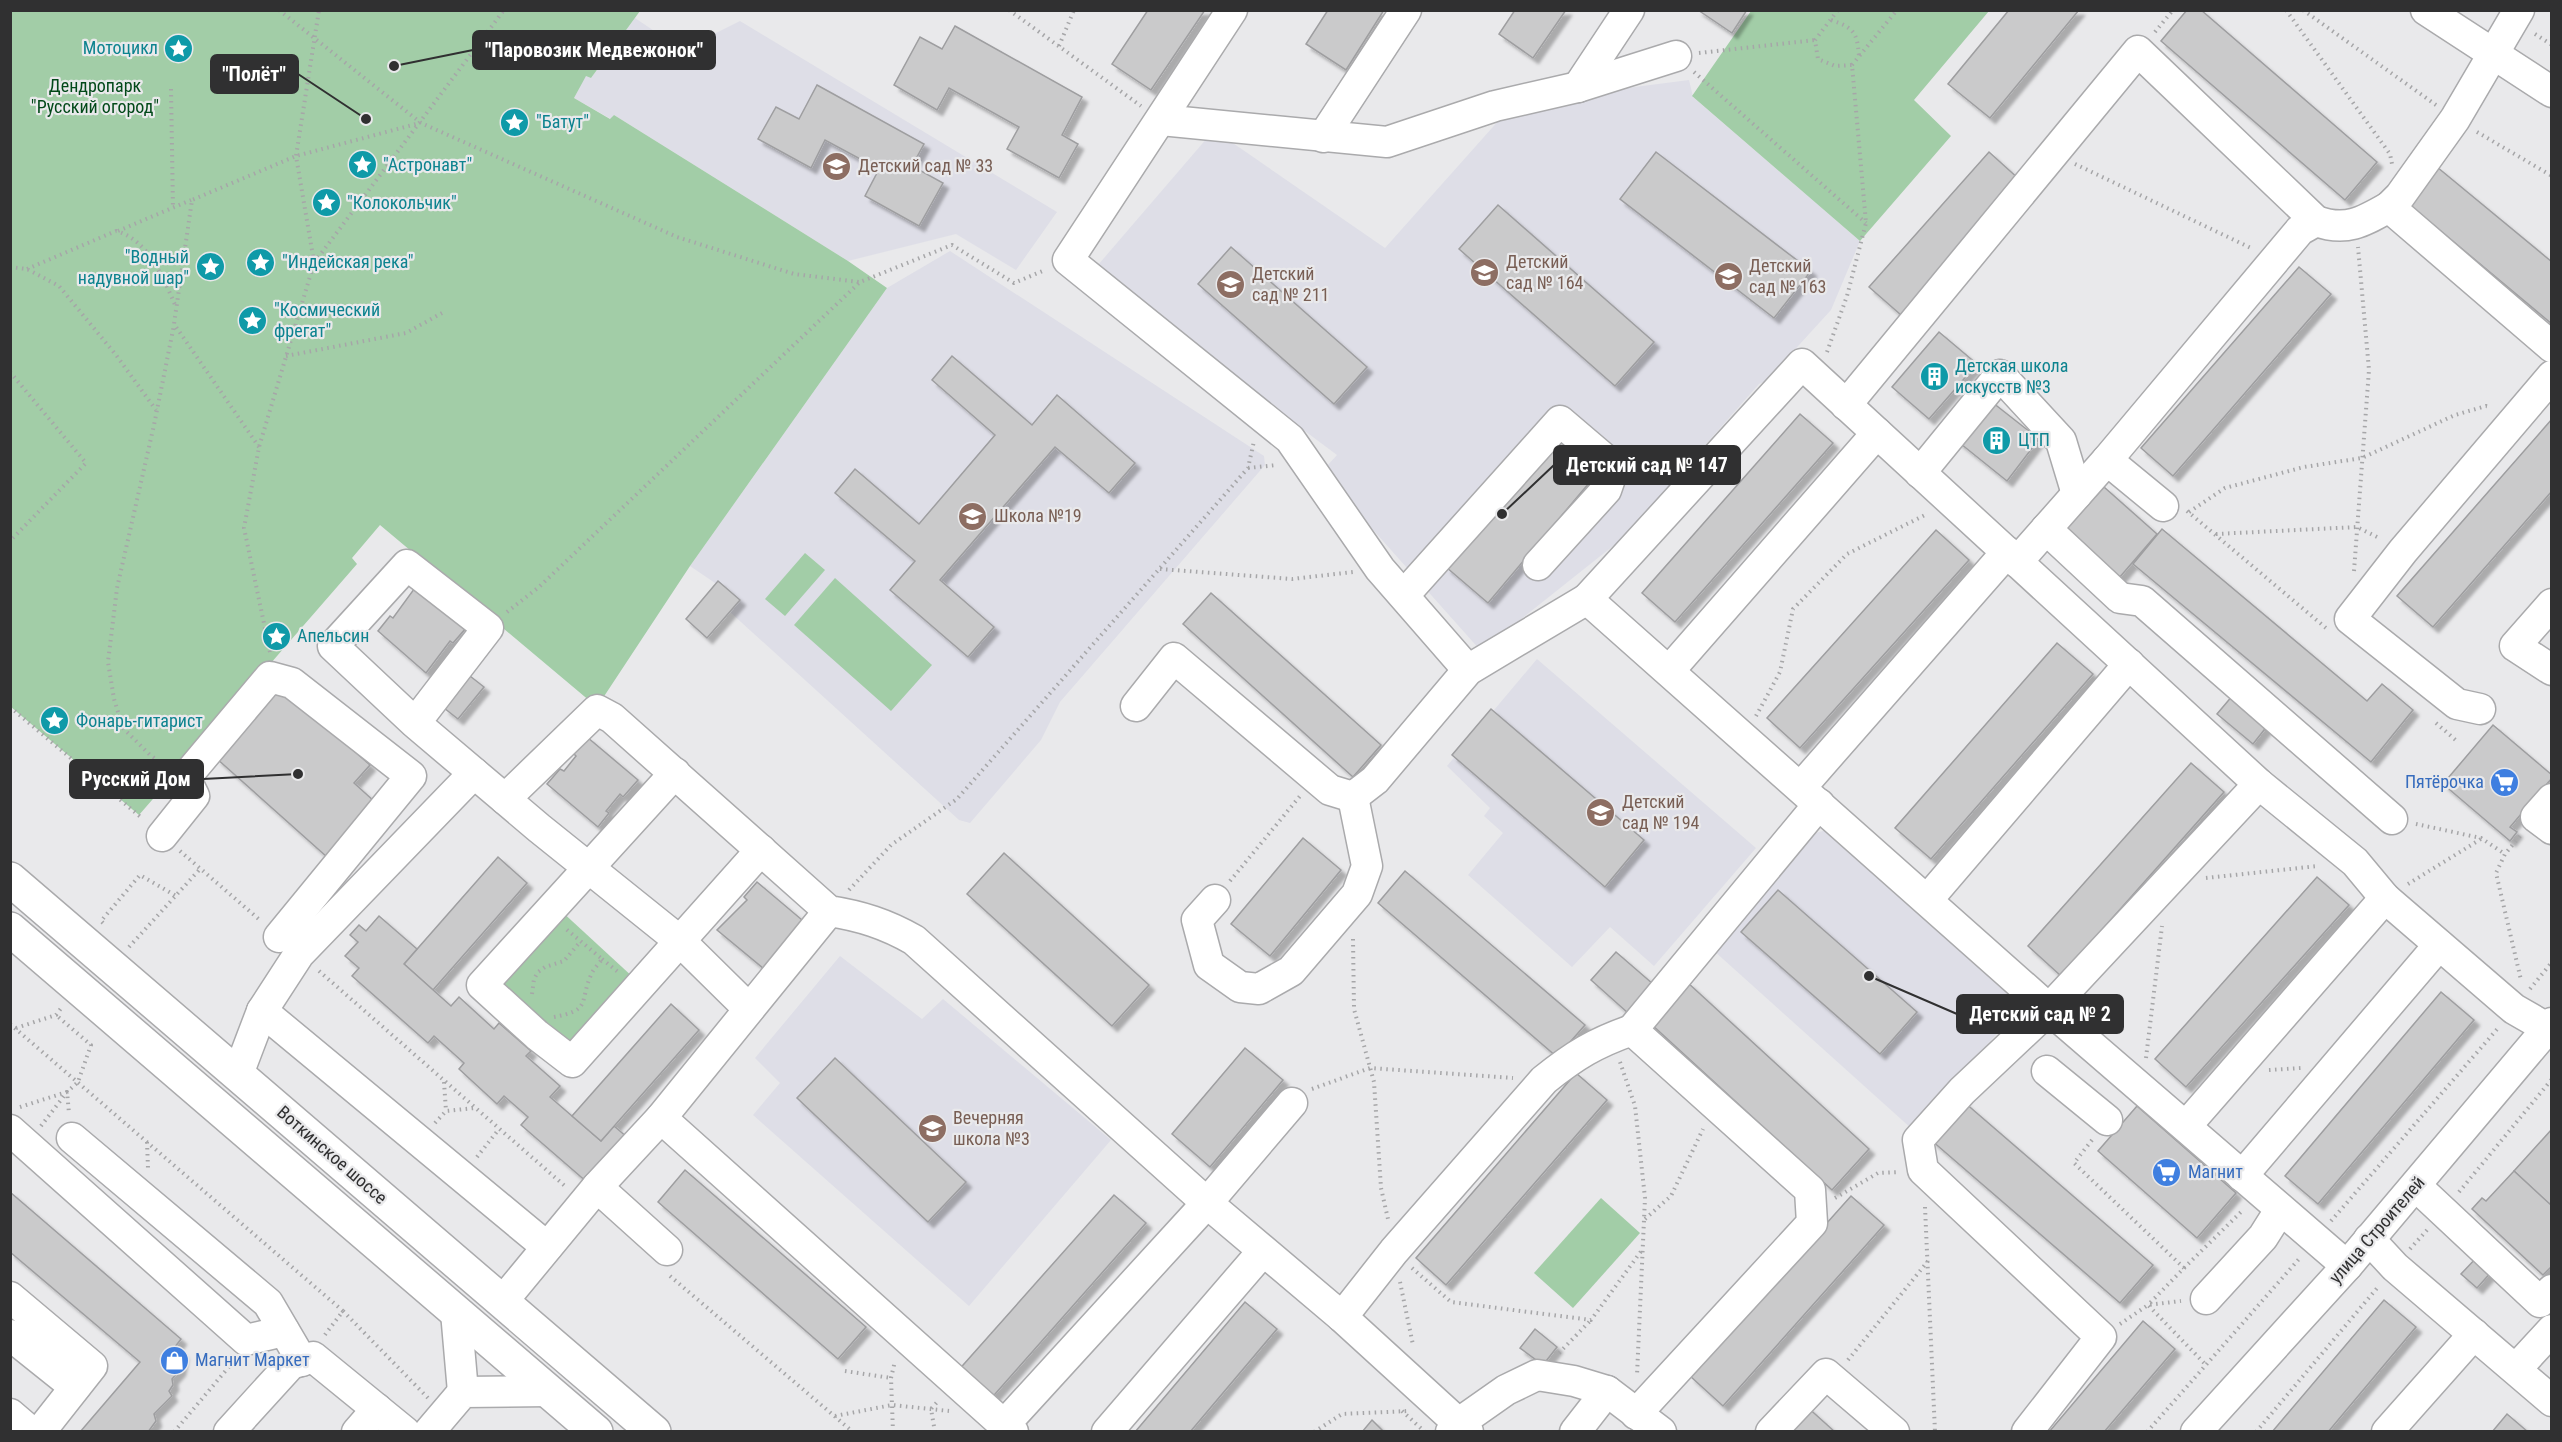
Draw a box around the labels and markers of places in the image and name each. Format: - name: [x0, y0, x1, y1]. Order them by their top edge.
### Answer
- callout: "Паровозик Медвежонок": [473, 31, 715, 69]
- place icon: Мотоцикл: [163, 32, 195, 64]
- place label: Мотоцикл: [83, 37, 158, 58]
- callout: "Полёт": [211, 55, 298, 93]
- place icon: "Батут": [499, 106, 531, 138]
- place label: "Батут": [536, 111, 589, 132]
- place icon: "Астронавт": [346, 149, 378, 181]
- school or university icon: Детский сад № 33: [821, 150, 853, 182]
- place label: "Астронавт": [383, 154, 472, 175]
- place label: Детский сад № 33: [858, 155, 993, 176]
- place icon: "Колокольчик": [310, 187, 342, 219]
- place label: "Колокольчик": [347, 192, 457, 213]
- place label: "Водный надувной шар": [78, 246, 189, 288]
- place icon: "Индейская река": [245, 246, 277, 278]
- place icon: "Водный надувной шар": [194, 251, 226, 283]
- place label: "Индейская река": [282, 251, 414, 272]
- place label: Детский сад № 164: [1506, 251, 1584, 293]
- place label: Детский сад № 163: [1749, 255, 1826, 297]
- school or university icon: Детский сад № 164: [1469, 256, 1501, 288]
- school or university icon: Детский сад № 163: [1712, 260, 1744, 292]
- place label: Детский сад № 211: [1252, 263, 1329, 305]
- school or university icon: Детский сад № 211: [1215, 268, 1247, 300]
- place label: "Космический фрегат": [274, 299, 380, 341]
- place icon: "Космический фрегат": [237, 304, 269, 336]
- place label: Детская школа искусств №3: [1955, 355, 2068, 397]
- building icon: Детская школа искусств №3: [1918, 360, 1950, 392]
- building icon: ЦТП: [1981, 424, 2013, 456]
- place label: ЦТП: [2018, 429, 2050, 450]
- callout: Детский сад № 147: [1554, 446, 1740, 484]
- school or university icon: Школа №19: [957, 500, 989, 532]
- place label: Школа №19: [994, 505, 1082, 526]
- place icon: Апельсин: [260, 620, 292, 652]
- place label: Апельсин: [297, 625, 369, 646]
- place icon: Фонарь-гитарист: [39, 705, 71, 737]
- place label: Фонарь-гитарист: [76, 710, 203, 731]
- callout: Русский Дом: [70, 760, 203, 798]
- supermarket icon: Пятёрочка: [2489, 766, 2521, 798]
- place label: Пятёрочка: [2405, 771, 2484, 792]
- place label: Детский сад № 194: [1622, 791, 1700, 833]
- school or university icon: Детский сад № 194: [1585, 796, 1617, 828]
- callout: Детский сад № 2: [1957, 995, 2123, 1033]
- place label: Вечерняя школа №3: [953, 1107, 1030, 1149]
- school or university icon: Вечерняя школа №3: [916, 1112, 948, 1144]
- supermarket icon: Магнит: [2151, 1156, 2183, 1188]
- place label: Магнит: [2188, 1161, 2243, 1182]
- shop icon: Магнит Маркет: [158, 1344, 190, 1376]
- place label: Магнит Маркет: [195, 1349, 310, 1370]

